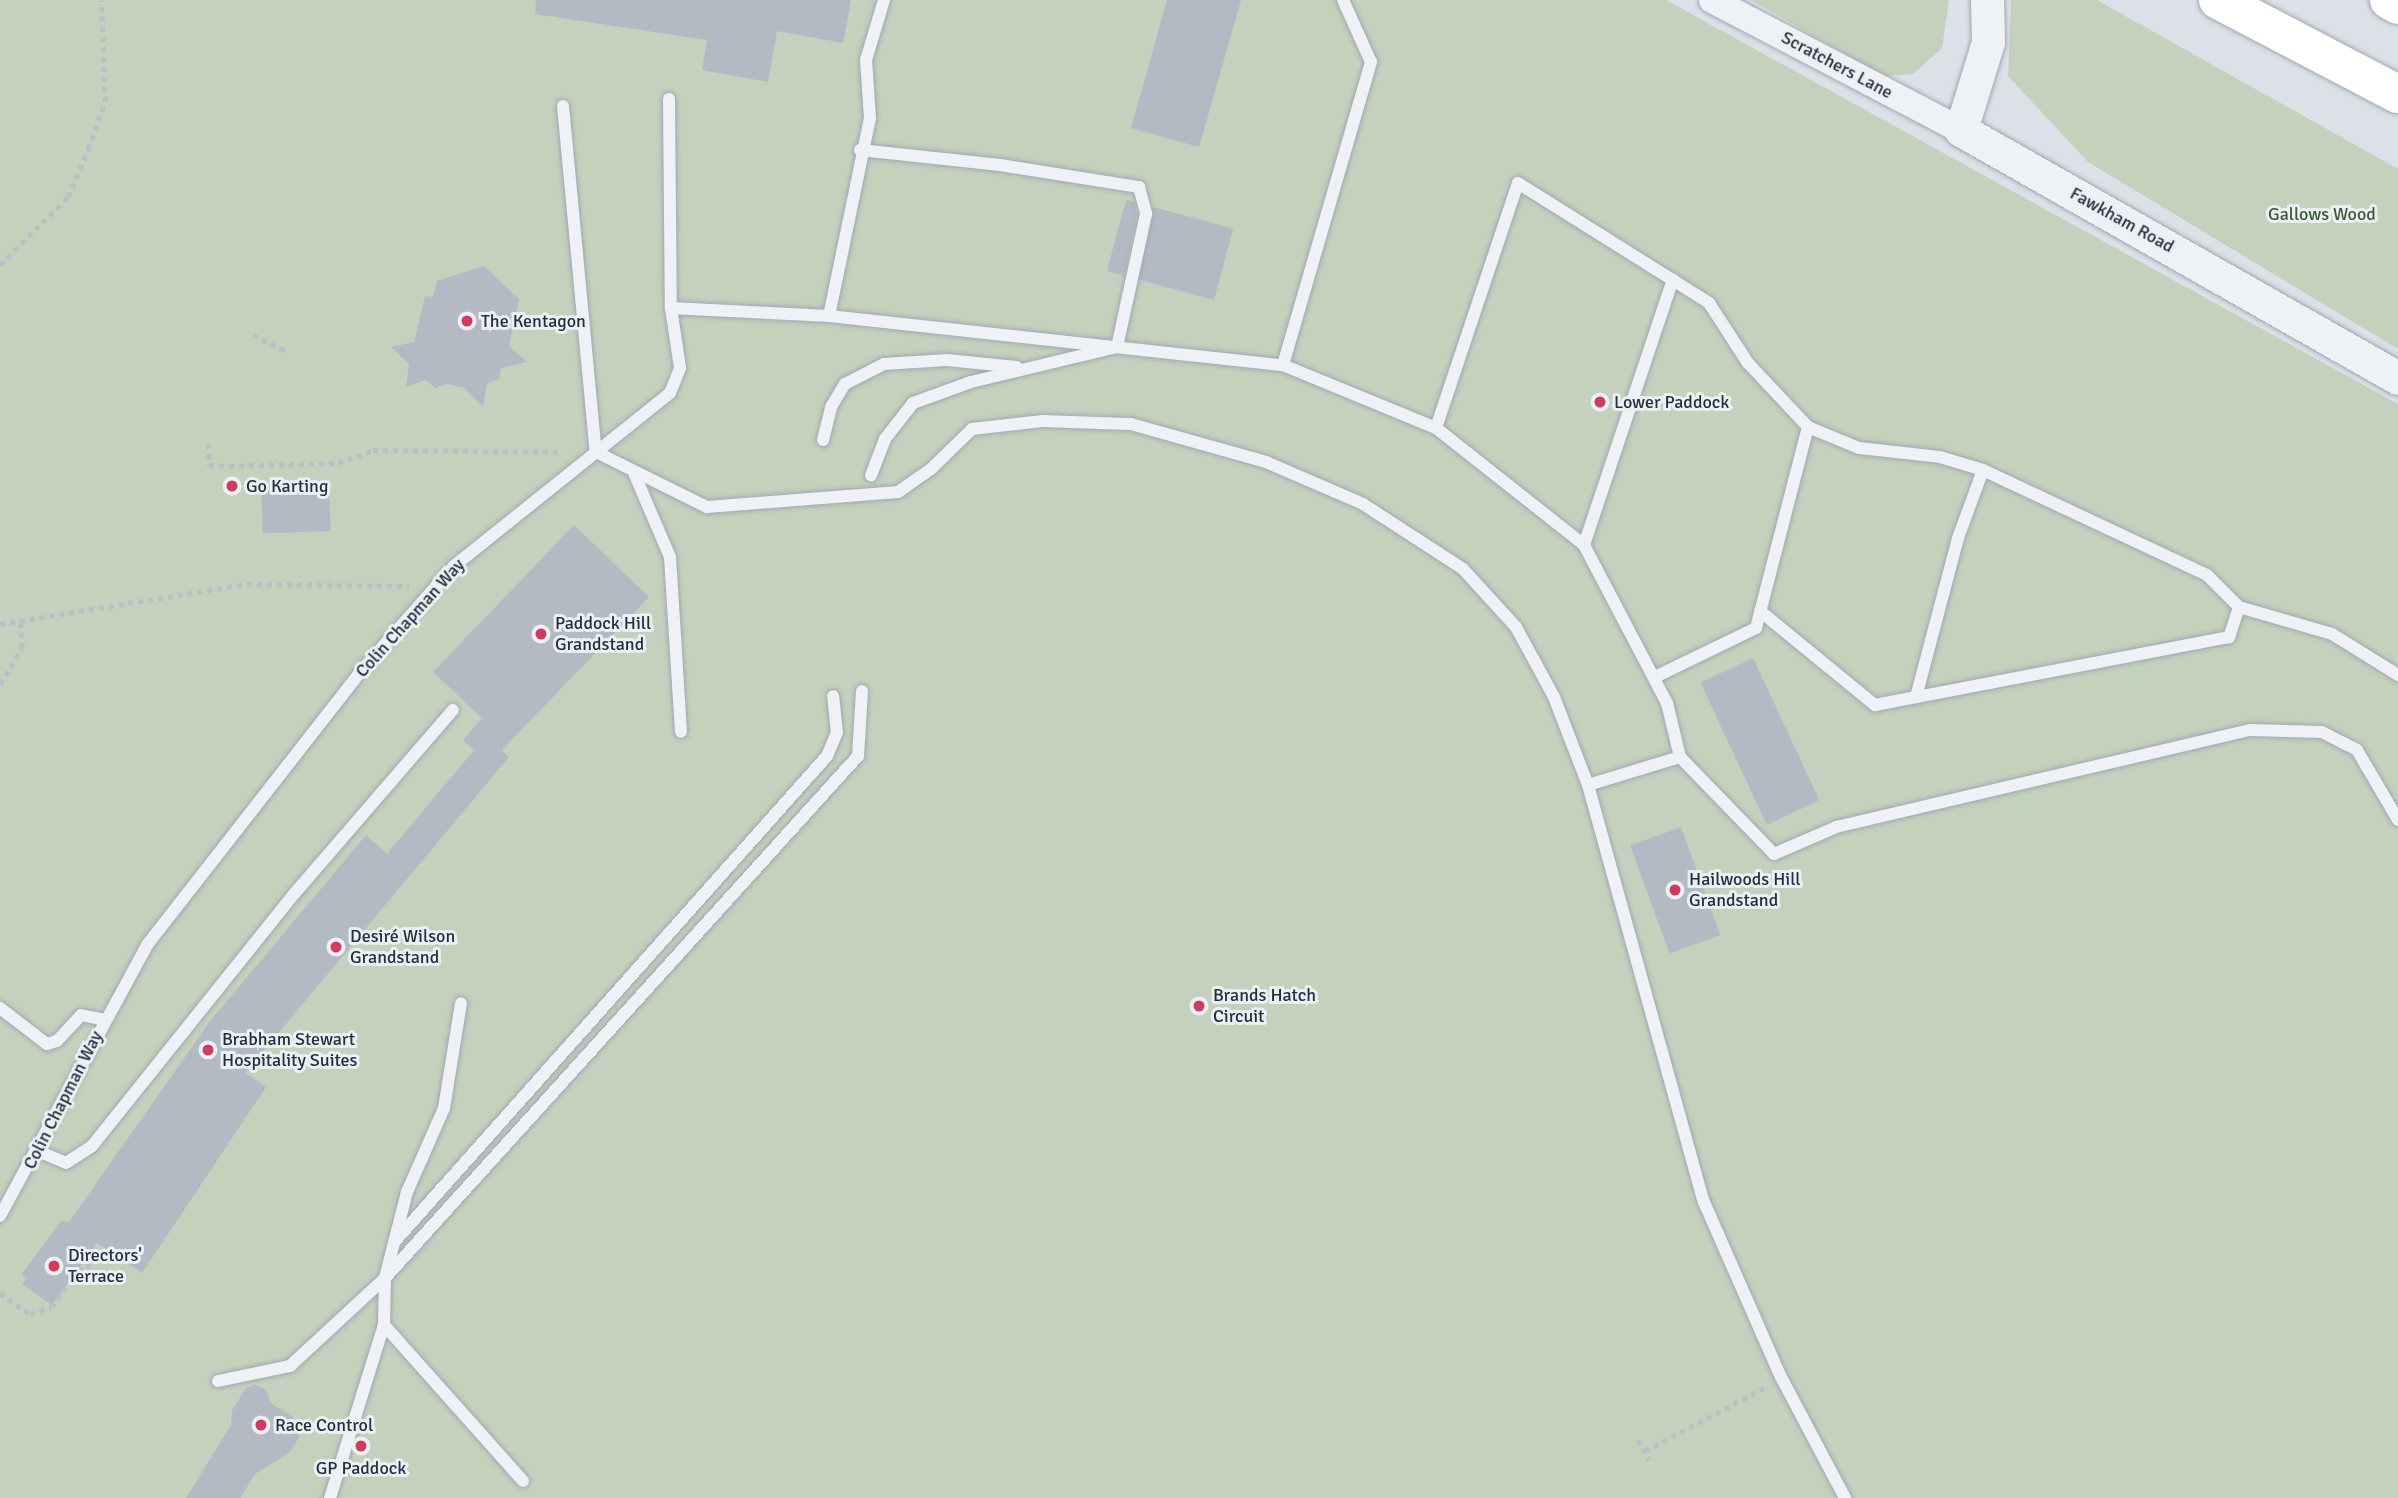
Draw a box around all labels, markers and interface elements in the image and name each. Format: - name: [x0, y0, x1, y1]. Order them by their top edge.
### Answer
- street label: Scratchers Lane: [1778, 27, 1896, 103]
- street label: Fawkham Road: [2066, 183, 2178, 257]
- park label: Gallows Wood: [2268, 203, 2376, 225]
- place label: The Kentagon: [481, 310, 586, 332]
- marker: The Kentagon: [459, 313, 475, 329]
- place label: Lower Paddock: [1614, 391, 1729, 413]
- marker: Lower Paddock: [1592, 394, 1608, 410]
- place label: Go Karting: [246, 475, 328, 497]
- marker: Go Karting: [224, 478, 240, 494]
- street label: Colin Chapman Way: [351, 554, 469, 682]
- place label: Paddock Hill Grandstand: [555, 613, 651, 656]
- marker: Paddock Hill Grandstand: [533, 626, 549, 642]
- place label: Hailwoods Hill Grandstand: [1689, 869, 1801, 912]
- marker: Hailwoods Hill Grandstand: [1667, 882, 1683, 898]
- place label: Desiré Wilson Grandstand: [350, 926, 455, 968]
- marker: Desiré Wilson Grandstand: [328, 939, 344, 955]
- place label: Brands Hatch Circuit: [1213, 985, 1316, 1028]
- marker: Brands Hatch Circuit: [1191, 998, 1207, 1014]
- street label: Colin Chapman Way: [19, 1027, 107, 1173]
- place label: Brabham Stewart Hospitality Suites: [222, 1029, 357, 1072]
- marker: Brabham Stewart Hospitality Suites: [200, 1042, 216, 1058]
- place label: Directors' Terrace: [68, 1245, 142, 1288]
- marker: Directors' Terrace: [46, 1258, 62, 1274]
- place label: Race Control: [275, 1414, 373, 1436]
- marker: Race Control: [253, 1417, 269, 1433]
- marker: GP Paddock: [353, 1438, 369, 1454]
- place label: GP Paddock: [316, 1457, 406, 1479]

